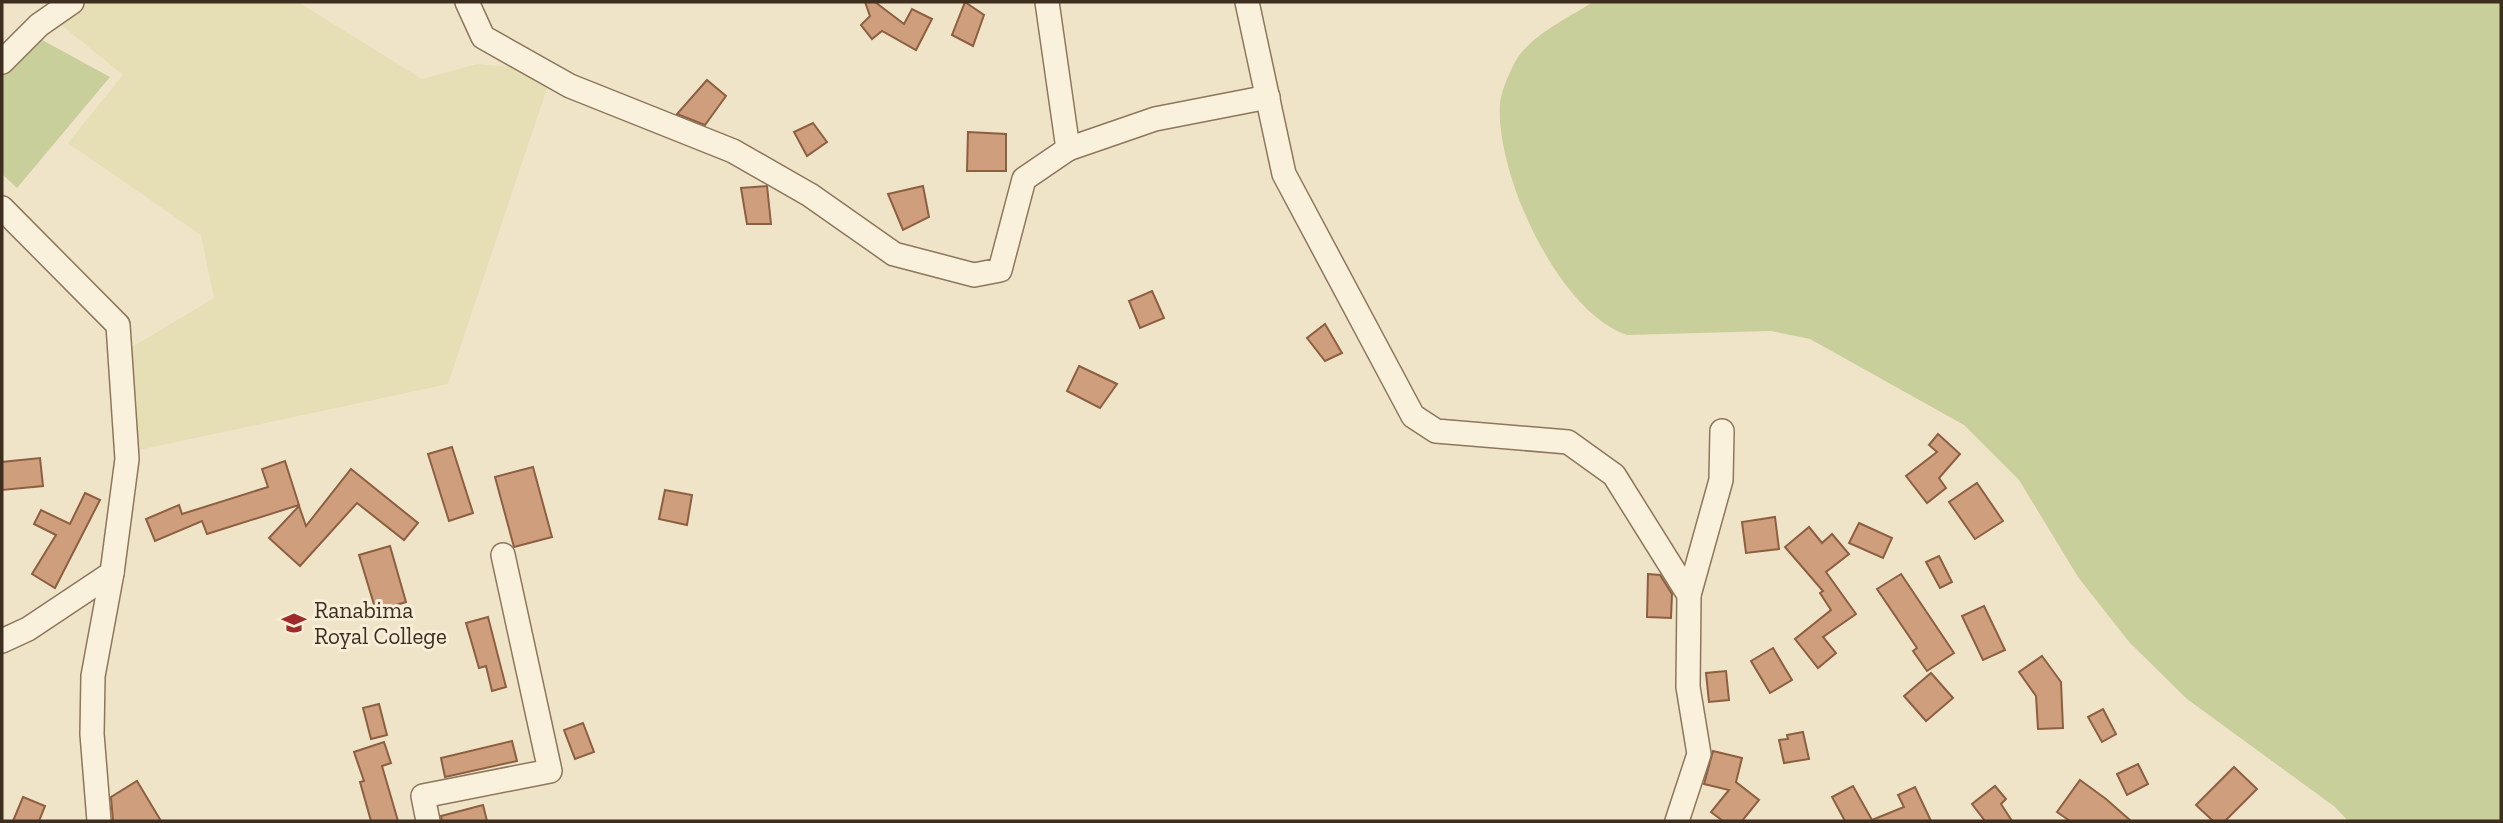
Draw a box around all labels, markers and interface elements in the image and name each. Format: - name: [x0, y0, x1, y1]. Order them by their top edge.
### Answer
- place label: Ranabima Royal College: [314, 596, 447, 650]
- school or university icon: Ranabima Royal College: [280, 609, 308, 637]

